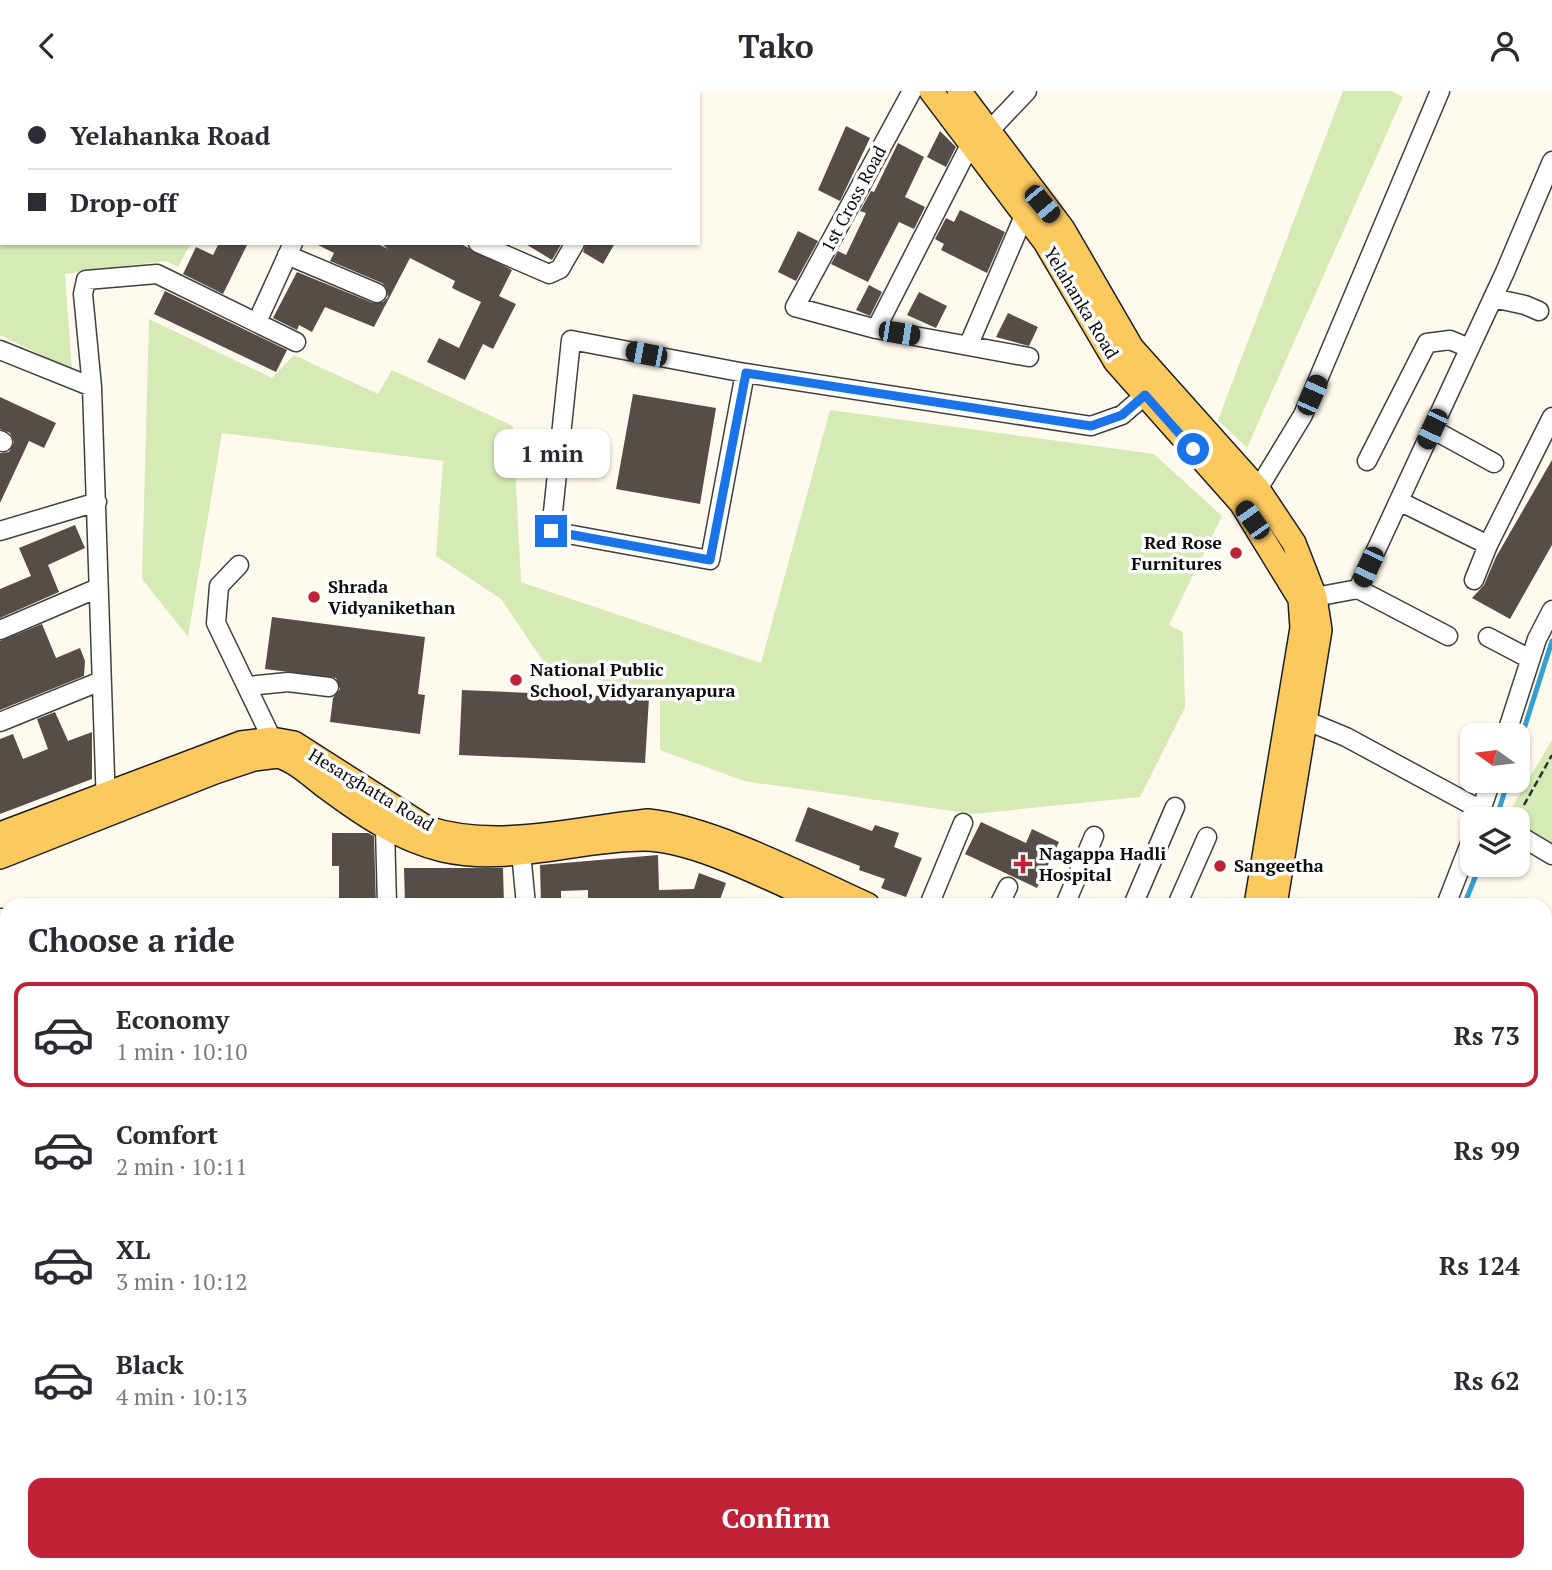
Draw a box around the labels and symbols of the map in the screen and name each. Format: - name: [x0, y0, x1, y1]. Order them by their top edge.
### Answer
- street label: 1st Cross Road: [815, 141, 891, 256]
- car: [1021, 181, 1064, 227]
- street label: Yelahanka Road: [1039, 242, 1125, 363]
- car: [877, 319, 922, 347]
- car: [624, 340, 669, 368]
- car: [1294, 372, 1331, 418]
- car: [1414, 406, 1451, 452]
- callout: 1 min: [493, 429, 609, 479]
- route start: [1177, 433, 1209, 465]
- car: [1232, 497, 1273, 543]
- route end: [535, 515, 567, 547]
- place label: Red Rose Furnitures: [1131, 530, 1222, 575]
- car: [1350, 544, 1387, 590]
- marker: Red Rose Furnitures: [1228, 545, 1244, 561]
- place label: Shrada Vidyanikethan: [328, 574, 456, 619]
- marker: Shrada Vidyanikethan: [306, 589, 322, 605]
- place label: National Public School, Vidyaranyapura: [530, 657, 735, 702]
- marker: National Public School, Vidyaranyapura: [508, 672, 524, 688]
- north arrow: [1460, 723, 1530, 793]
- street label: Hesarghatta Road: [304, 742, 439, 836]
- place label: Nagappa Hadli Hospital: [1039, 841, 1166, 886]
- place label: Sangeetha: [1234, 853, 1324, 877]
- marker: Nagappa Hadli Hospital: [1013, 854, 1033, 874]
- marker: Sangeetha: [1212, 858, 1228, 874]

